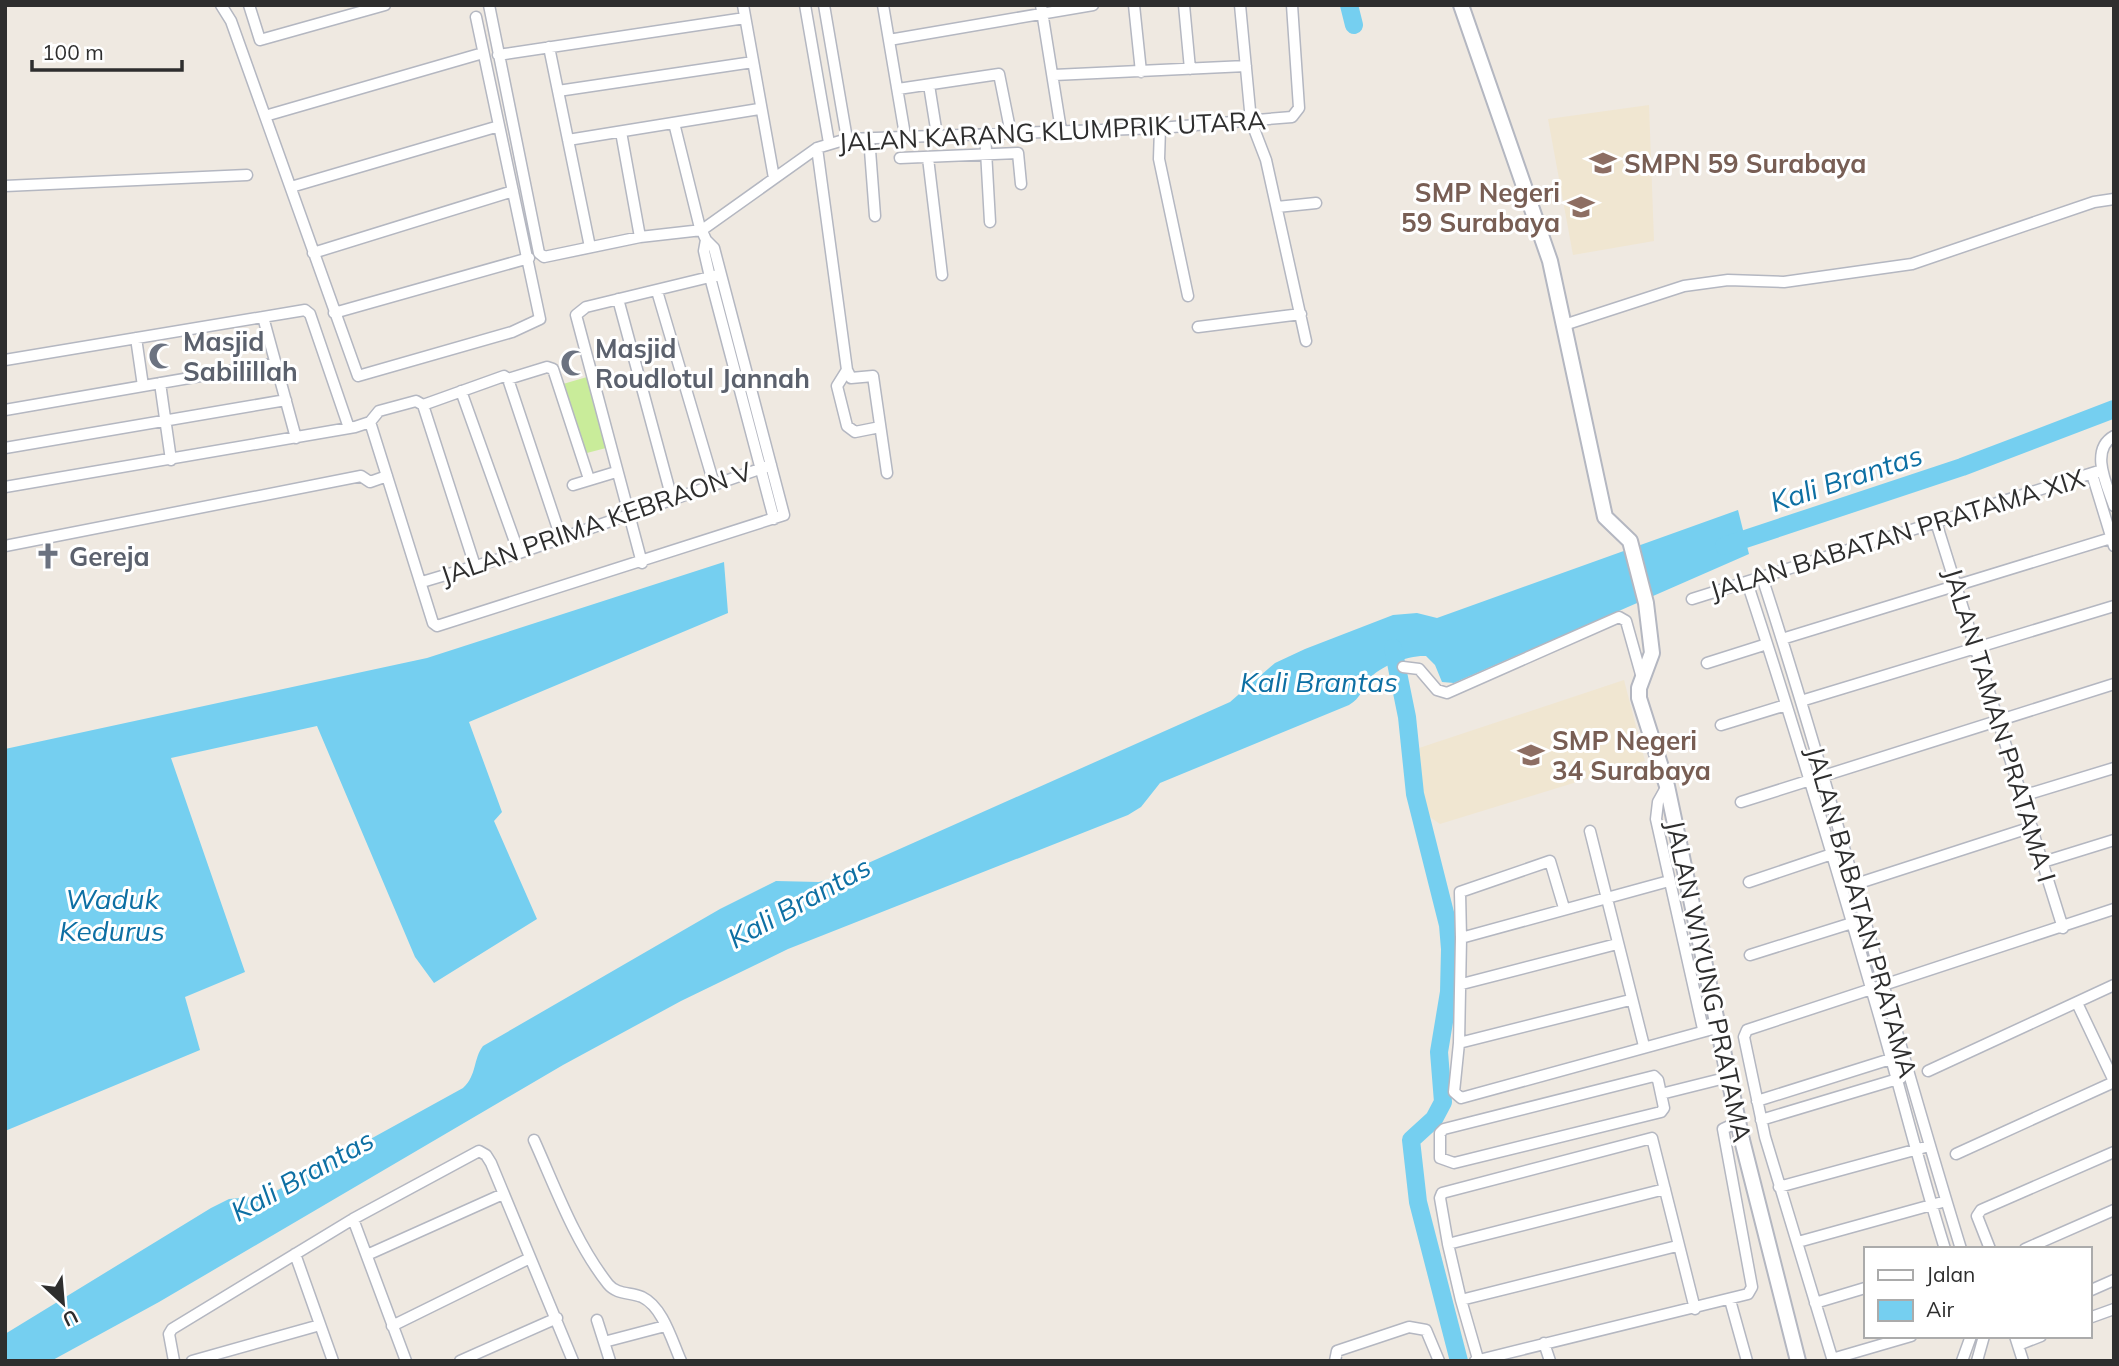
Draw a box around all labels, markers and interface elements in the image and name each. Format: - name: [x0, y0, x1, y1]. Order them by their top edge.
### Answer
- scale bar: [32, 28, 182, 72]
- text: 100 m: [42, 39, 104, 65]
- street label: JALAN KARANG KLUMPRIK UTARA: [837, 103, 1267, 159]
- place label: SMPN 59 Surabaya: [1624, 147, 1866, 180]
- school or university icon: SMPN 59 Surabaya: [1588, 148, 1618, 178]
- place label: SMP Negeri 59 Surabaya: [1401, 176, 1560, 239]
- school or university icon: SMP Negeri 59 Surabaya: [1566, 192, 1596, 222]
- place label: Masjid Sabilillah: [183, 325, 298, 388]
- place label: Masjid Roudlotul Jannah: [595, 332, 810, 395]
- mosque icon: Masjid Sabilillah: [147, 341, 177, 371]
- mosque icon: Masjid Roudlotul Jannah: [559, 348, 589, 378]
- water label: Kali Brantas: [1765, 437, 1927, 519]
- street label: JALAN PRIMA KEBRAON V: [436, 454, 757, 592]
- street label: JALAN BABATAN PRATAMA XIX: [1706, 461, 2088, 607]
- place label: Gereja: [69, 540, 150, 573]
- church icon: Gereja: [33, 541, 63, 571]
- street label: JALAN TAMAN PRATAMA I: [1936, 564, 2064, 886]
- water label: Kali Brantas: [1240, 664, 1398, 699]
- place label: SMP Negeri 34 Surabaya: [1552, 724, 1711, 787]
- school or university icon: SMP Negeri 34 Surabaya: [1516, 740, 1546, 770]
- street label: JALAN BABATAN PRATAMA: [1799, 743, 1925, 1081]
- street label: JALAN WIYUNG PRATAMA: [1659, 817, 1759, 1145]
- water label: Kali Brantas: [721, 848, 877, 956]
- water label: Waduk Kedurus: [59, 881, 165, 948]
- water label: Kali Brantas: [224, 1121, 380, 1229]
- legend: [1864, 1247, 2091, 1338]
- text: Jalan: [1926, 1261, 1975, 1287]
- north arrow: [28, 1268, 98, 1338]
- text: Air: [1926, 1296, 1954, 1322]
- text: U: [59, 1304, 82, 1332]

